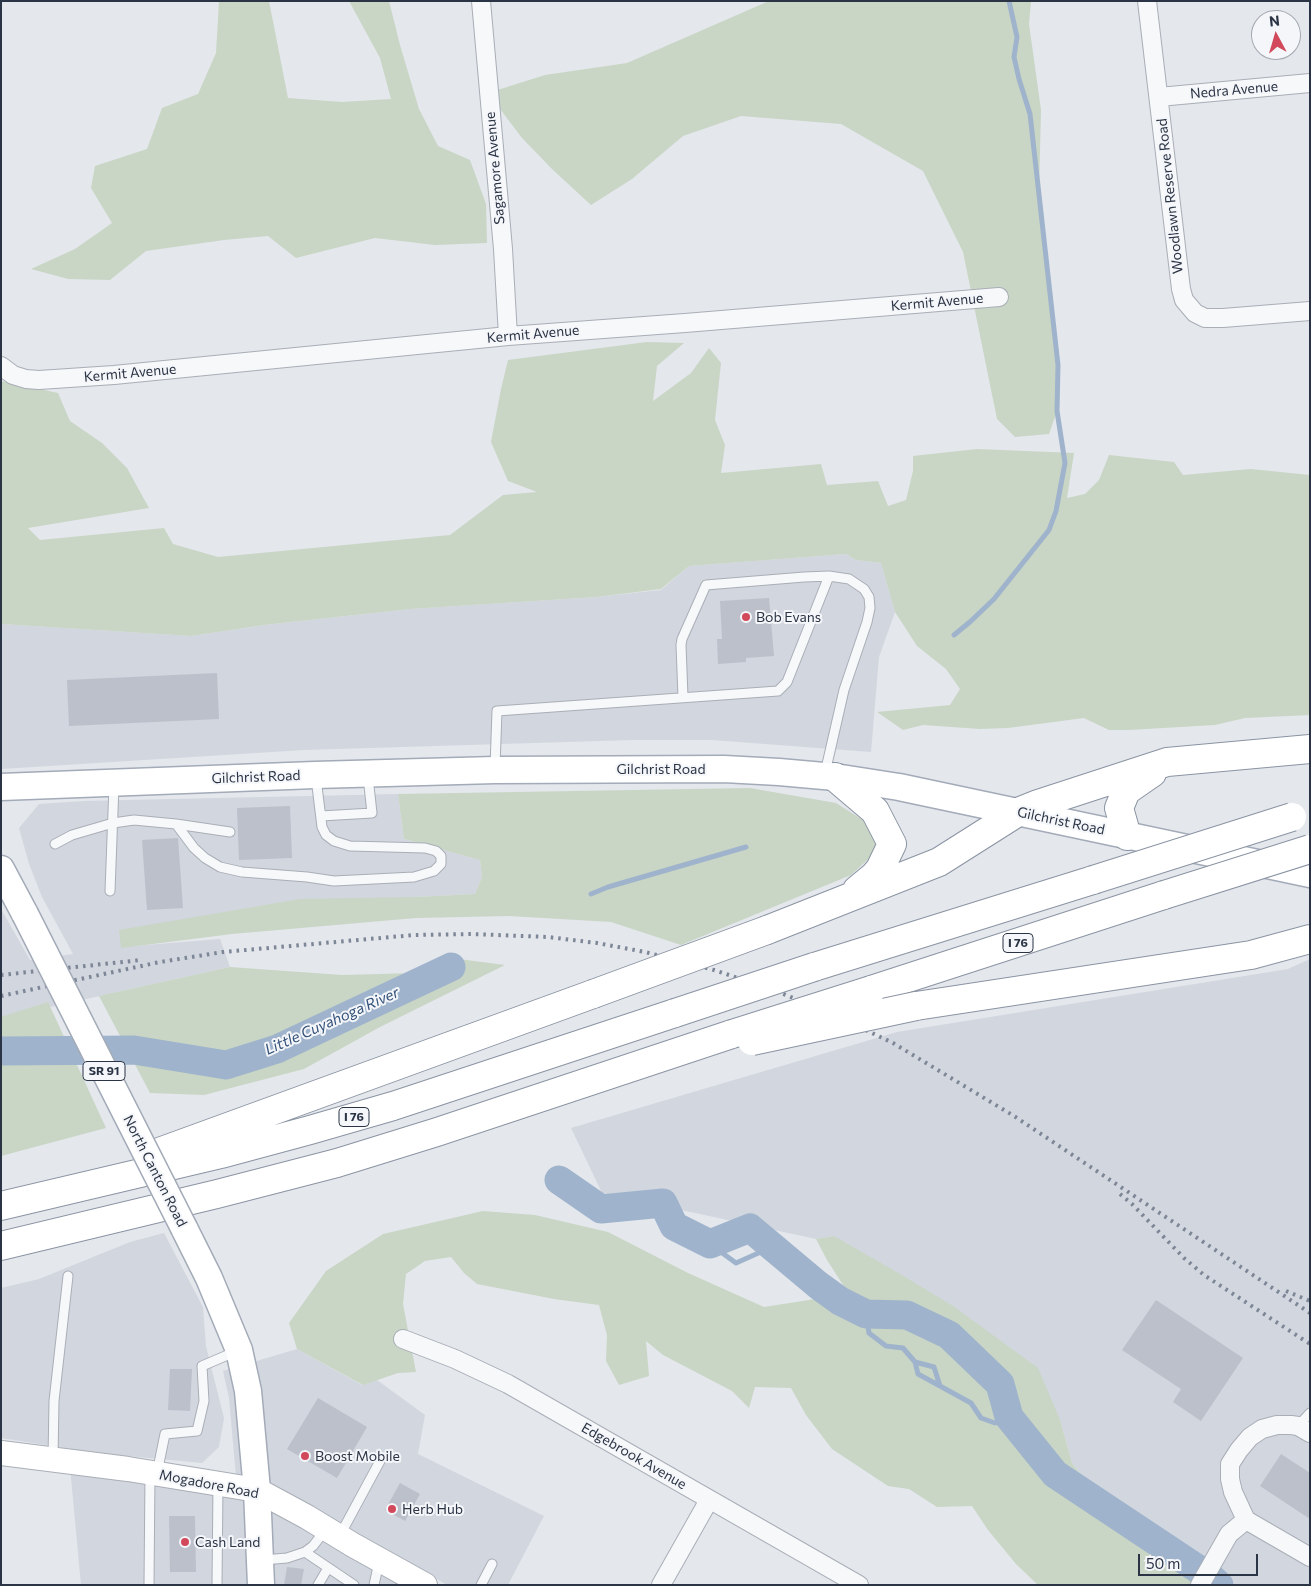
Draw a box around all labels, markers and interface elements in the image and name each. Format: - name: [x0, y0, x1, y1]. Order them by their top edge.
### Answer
- north arrow: [1251, 10, 1301, 60]
- text: N: [1268, 12, 1281, 30]
- street label: Nedra Avenue: [1189, 78, 1279, 102]
- street label: Sagamore Avenue: [482, 111, 508, 225]
- street label: Woodlawn Reserve Road: [1153, 118, 1187, 274]
- street label: Kermit Avenue: [890, 290, 984, 314]
- street label: Kermit Avenue: [486, 322, 580, 346]
- street label: Kermit Avenue: [83, 361, 177, 385]
- place label: Bob Evans: [756, 609, 821, 625]
- marker: Bob Evans: [740, 611, 752, 623]
- street label: Gilchrist Road: [617, 761, 705, 777]
- street label: Gilchrist Road: [211, 767, 301, 787]
- street label: Gilchrist Road: [1016, 804, 1106, 838]
- road number: I 76: [1003, 934, 1033, 952]
- water label: Little Cuyahoga River: [262, 983, 402, 1059]
- road number: SR 91: [83, 1062, 125, 1080]
- road number: I 76: [339, 1108, 369, 1126]
- street label: North Canton Road: [120, 1112, 190, 1230]
- street label: Edgebrook Avenue: [578, 1419, 690, 1493]
- place label: Boost Mobile: [315, 1448, 400, 1464]
- marker: Boost Mobile: [299, 1450, 311, 1462]
- street label: Mogadore Road: [158, 1466, 260, 1502]
- place label: Herb Hub: [402, 1501, 463, 1517]
- marker: Herb Hub: [386, 1503, 398, 1515]
- place label: Cash Land: [195, 1534, 260, 1550]
- marker: Cash Land: [179, 1536, 191, 1548]
- scale bar: [1141, 1544, 1261, 1576]
- text: 50 m: [1146, 1554, 1180, 1572]

